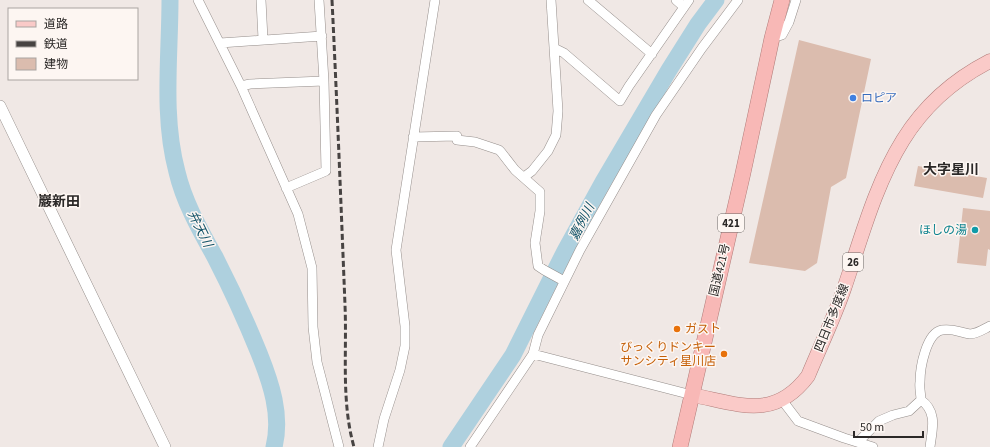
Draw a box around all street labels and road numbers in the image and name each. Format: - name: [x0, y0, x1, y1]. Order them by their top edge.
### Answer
- road number: 421: [718, 214, 744, 232]
- street label: 国道421号: [706, 242, 734, 298]
- road number: 26: [843, 253, 863, 271]
- street label: 四日市多度線: [811, 281, 853, 355]

